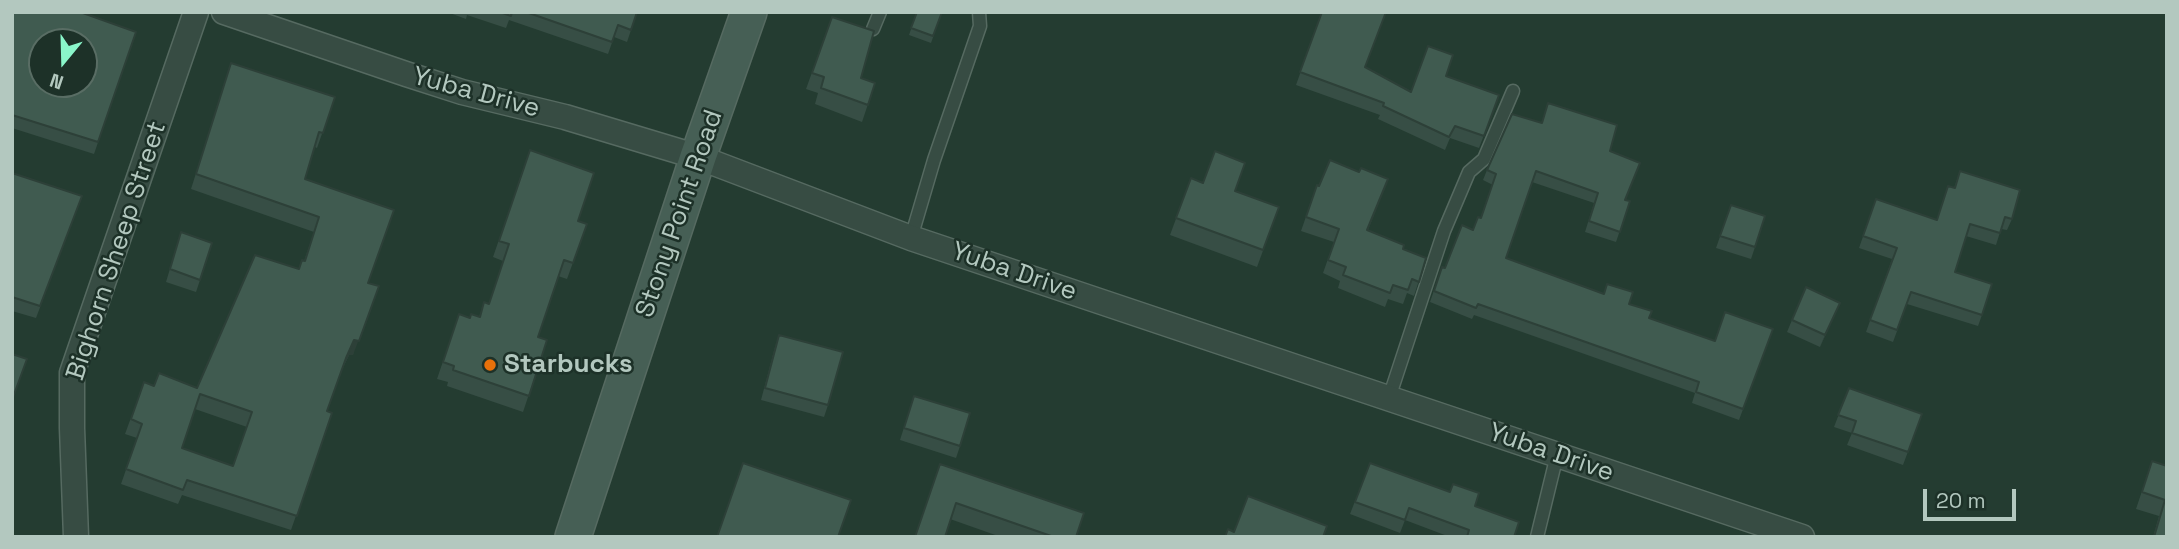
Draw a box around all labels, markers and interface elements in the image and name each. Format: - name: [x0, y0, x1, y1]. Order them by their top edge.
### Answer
- north arrow: [28, 28, 98, 98]
- street label: Yuba Drive: [409, 61, 543, 125]
- text: N: [47, 68, 67, 95]
- street label: Stony Point Road: [630, 106, 730, 322]
- street label: Bighorn Sheep Street: [60, 118, 174, 384]
- street label: Yuba Drive: [947, 236, 1081, 308]
- place label: Starbucks: [504, 349, 633, 381]
- marker: Starbucks: [482, 357, 498, 373]
- street label: Yuba Drive: [1484, 417, 1618, 489]
- scale bar: [1927, 476, 2020, 520]
- text: 20 m: [1936, 487, 1986, 514]

